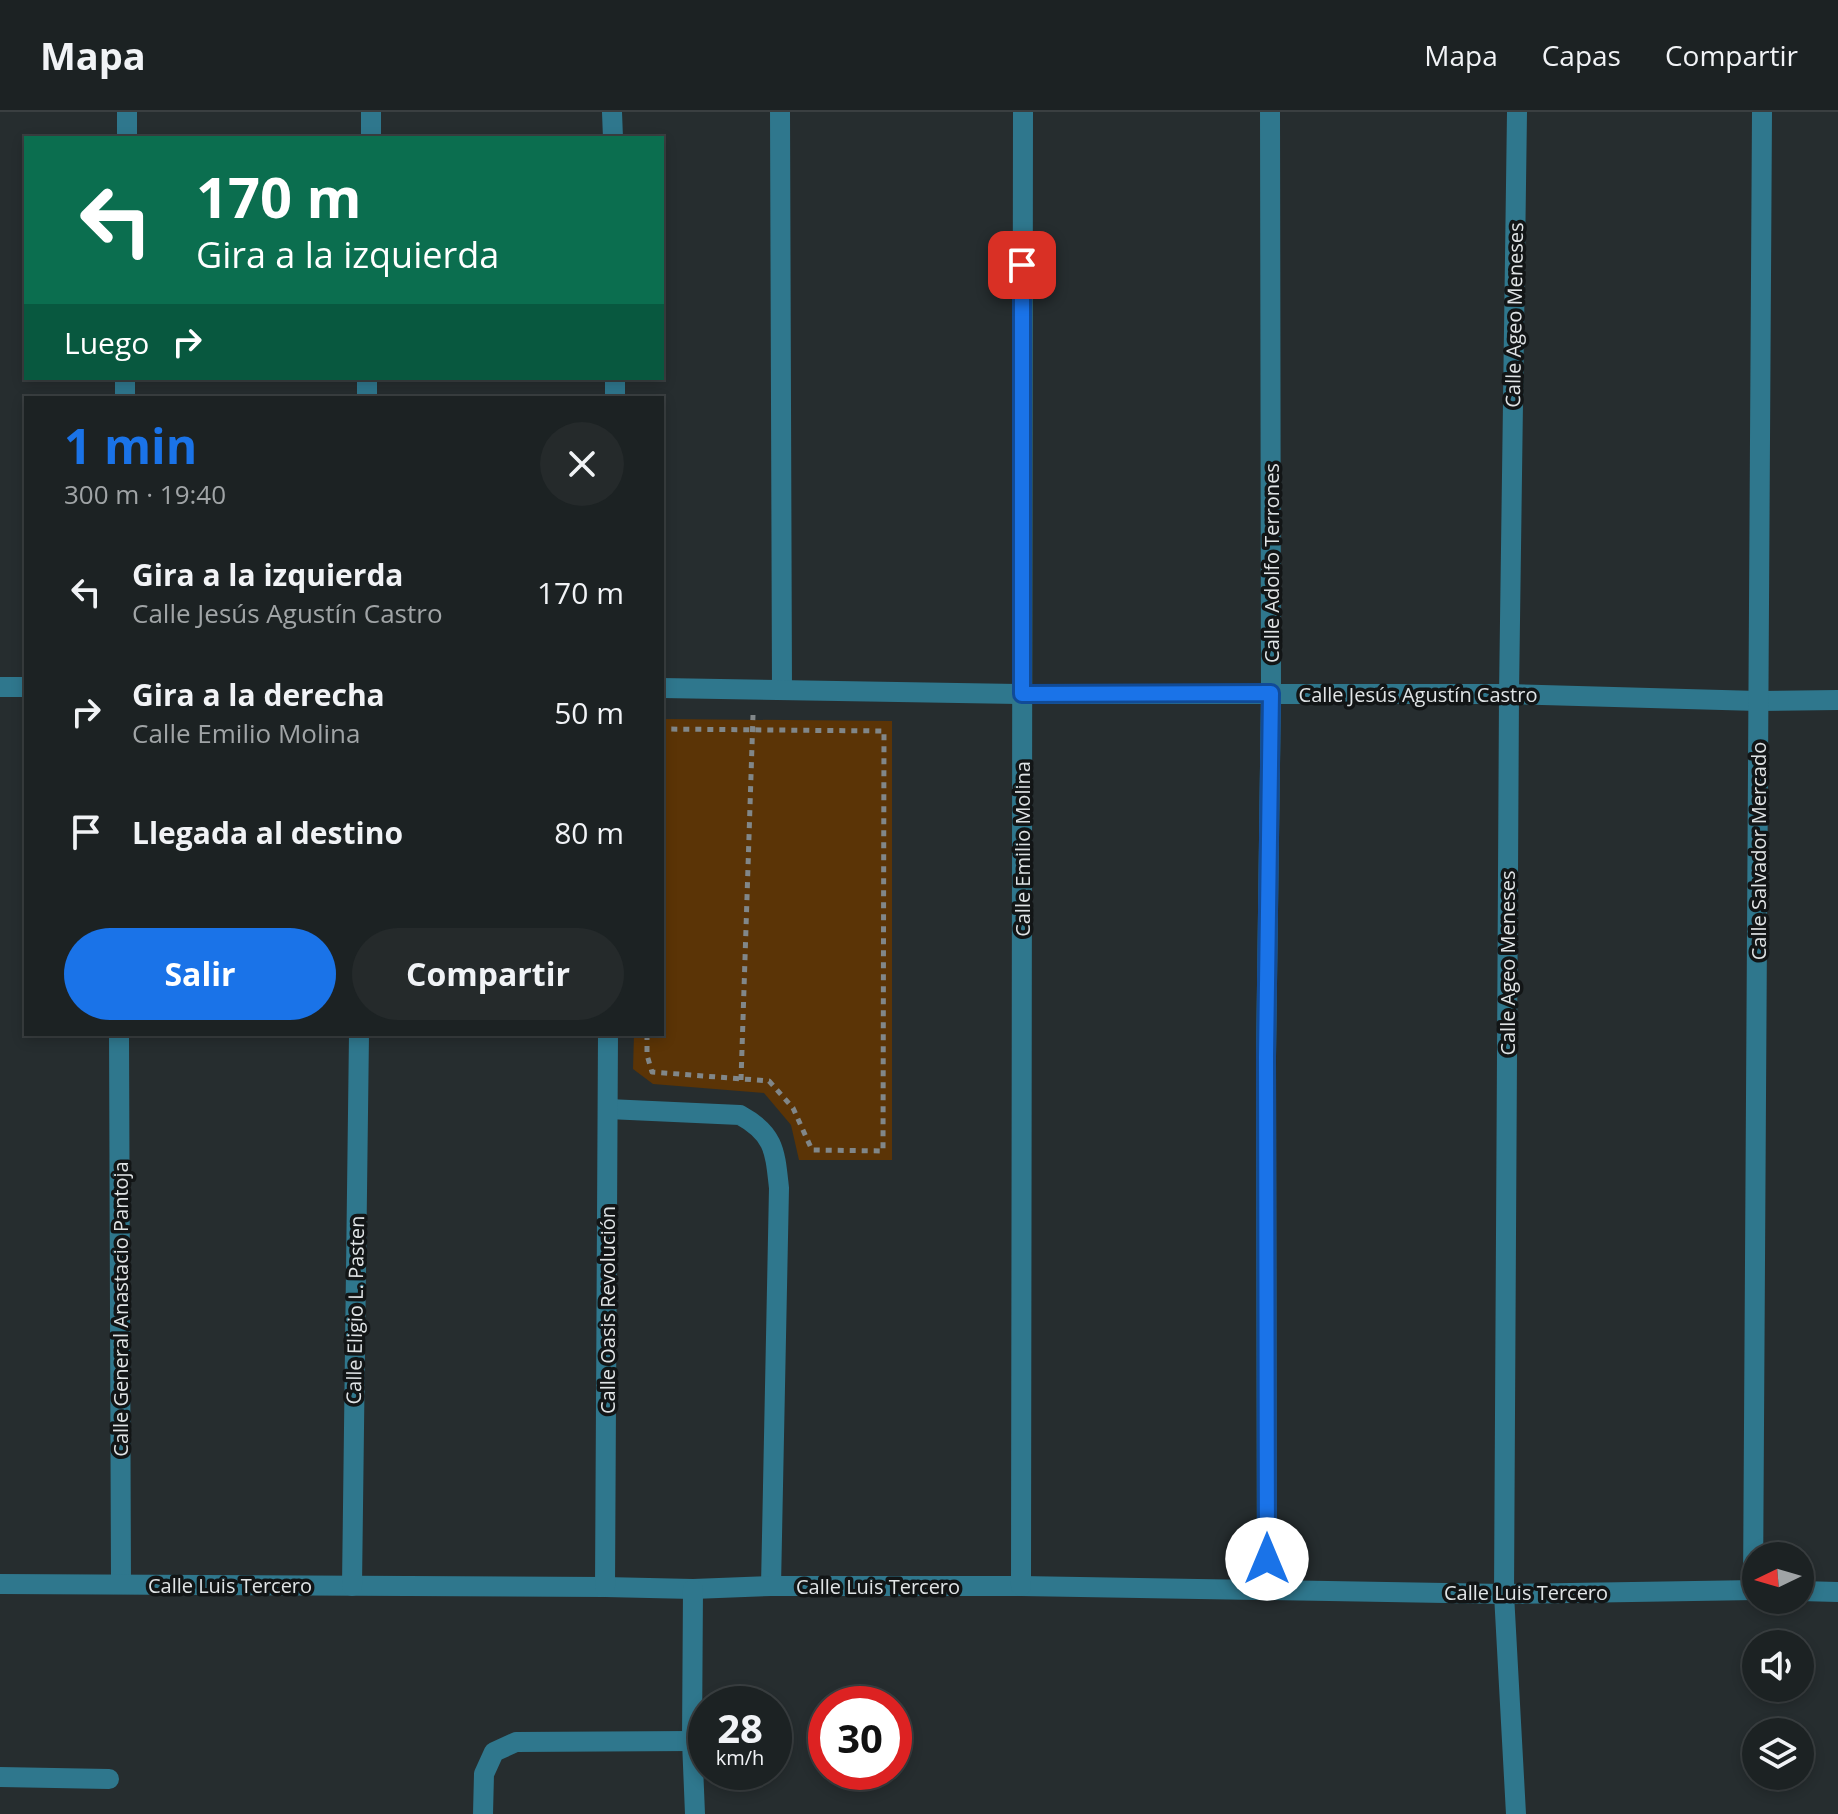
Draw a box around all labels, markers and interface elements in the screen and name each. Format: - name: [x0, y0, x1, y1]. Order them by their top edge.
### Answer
- text: Mapa: [40, 29, 146, 81]
- text: Mapa: [1424, 36, 1498, 74]
- text: Capas: [1542, 36, 1621, 74]
- text: Compartir: [1665, 36, 1798, 74]
- text: 170 m: [196, 158, 362, 234]
- icon: left: [64, 168, 168, 272]
- street label: Calle Ageo Meneses: [1499, 222, 1529, 408]
- text: Gira a la izquierda: [196, 230, 499, 279]
- pin: [988, 231, 1056, 299]
- icon: arrive: [1000, 243, 1044, 287]
- icon: right: [165, 320, 209, 364]
- text: Luego: [64, 322, 149, 363]
- text: 1 min: [64, 413, 197, 478]
- button: close: [540, 422, 624, 506]
- street label: Calle Adolfo Terrones: [1258, 463, 1285, 663]
- text: 300 m · 19:40: [64, 476, 226, 512]
- text: Gira a la izquierda: [132, 554, 404, 595]
- icon: left: [64, 570, 108, 614]
- text: 170 m: [537, 572, 624, 613]
- text: Calle Jesús Agustín Castro: [132, 595, 443, 631]
- text: Gira a la derecha: [132, 674, 385, 715]
- street label: Calle Jesús Agustín Castro: [1299, 681, 1537, 708]
- icon: right: [64, 690, 108, 734]
- text: 50 m: [554, 692, 624, 733]
- text: Calle Emilio Molina: [132, 715, 360, 751]
- street label: Calle Salvador Mercado: [1745, 742, 1772, 960]
- street label: Calle Emilio Molina: [1009, 761, 1036, 937]
- icon: arrive: [64, 810, 108, 854]
- text: Llegada al destino: [132, 812, 403, 853]
- text: 80 m: [554, 812, 624, 853]
- street label: Calle Ageo Meneses: [1494, 870, 1521, 1056]
- button: Salir: [64, 928, 336, 1020]
- button: Compartir: [352, 928, 624, 1020]
- street label: Calle General Anastacio Pantoja: [107, 1161, 134, 1457]
- street label: Calle Oasis Revolución: [594, 1206, 621, 1414]
- street label: Calle Eligio L. Pasten: [340, 1215, 370, 1405]
- position arrow: [1225, 1517, 1309, 1601]
- north arrow: [1742, 1542, 1814, 1614]
- map controls: [1742, 1542, 1814, 1790]
- street label: Calle Luis Tercero: [148, 1572, 312, 1599]
- street label: Calle Luis Tercero: [796, 1573, 960, 1600]
- street label: Calle Luis Tercero: [1444, 1579, 1608, 1606]
- button: sound: [1742, 1630, 1814, 1702]
- speed limit sign: 30: [808, 1686, 912, 1790]
- text: 28: [717, 1700, 763, 1755]
- button: layers: [1742, 1718, 1814, 1790]
- text: km/h: [716, 1744, 764, 1771]

